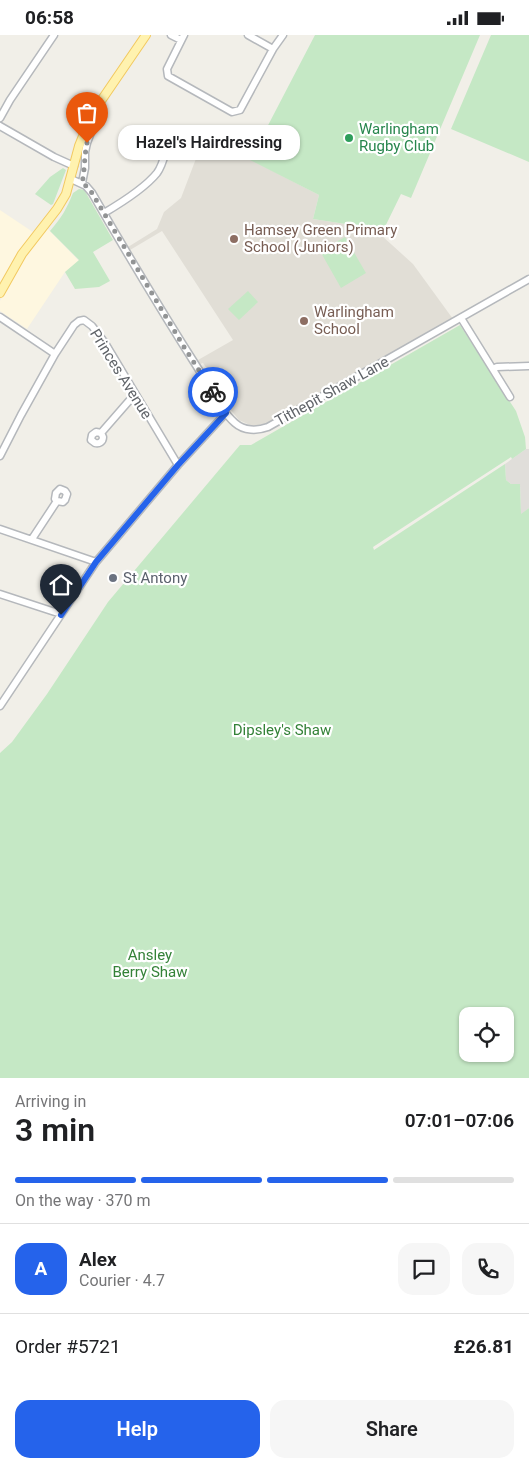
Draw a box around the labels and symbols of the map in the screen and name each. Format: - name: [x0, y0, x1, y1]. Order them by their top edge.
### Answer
- pin: [66, 92, 108, 143]
- place label: Warlingham Rugby Club: [359, 120, 439, 155]
- callout: Hazel's Hairdressing: [117, 125, 300, 161]
- marker: Warlingham Rugby Club: [343, 132, 355, 144]
- place label: Hamsey Green Primary School (Juniors): [244, 221, 397, 256]
- marker: Hamsey Green Primary School (Juniors): [228, 233, 240, 245]
- place label: Warlingham School: [314, 303, 394, 338]
- marker: Warlingham School: [298, 315, 310, 327]
- street label: Princes Avenue: [86, 326, 156, 422]
- street label: Tithepit Shaw Lane: [272, 352, 392, 430]
- courier: [188, 367, 238, 417]
- pin: [40, 564, 82, 615]
- place label: St Antony: [123, 569, 187, 587]
- marker: St Antony: [107, 572, 119, 584]
- park label: Dipsley's Shaw: [233, 721, 331, 739]
- park label: Ansley Berry Shaw: [112, 946, 188, 981]

